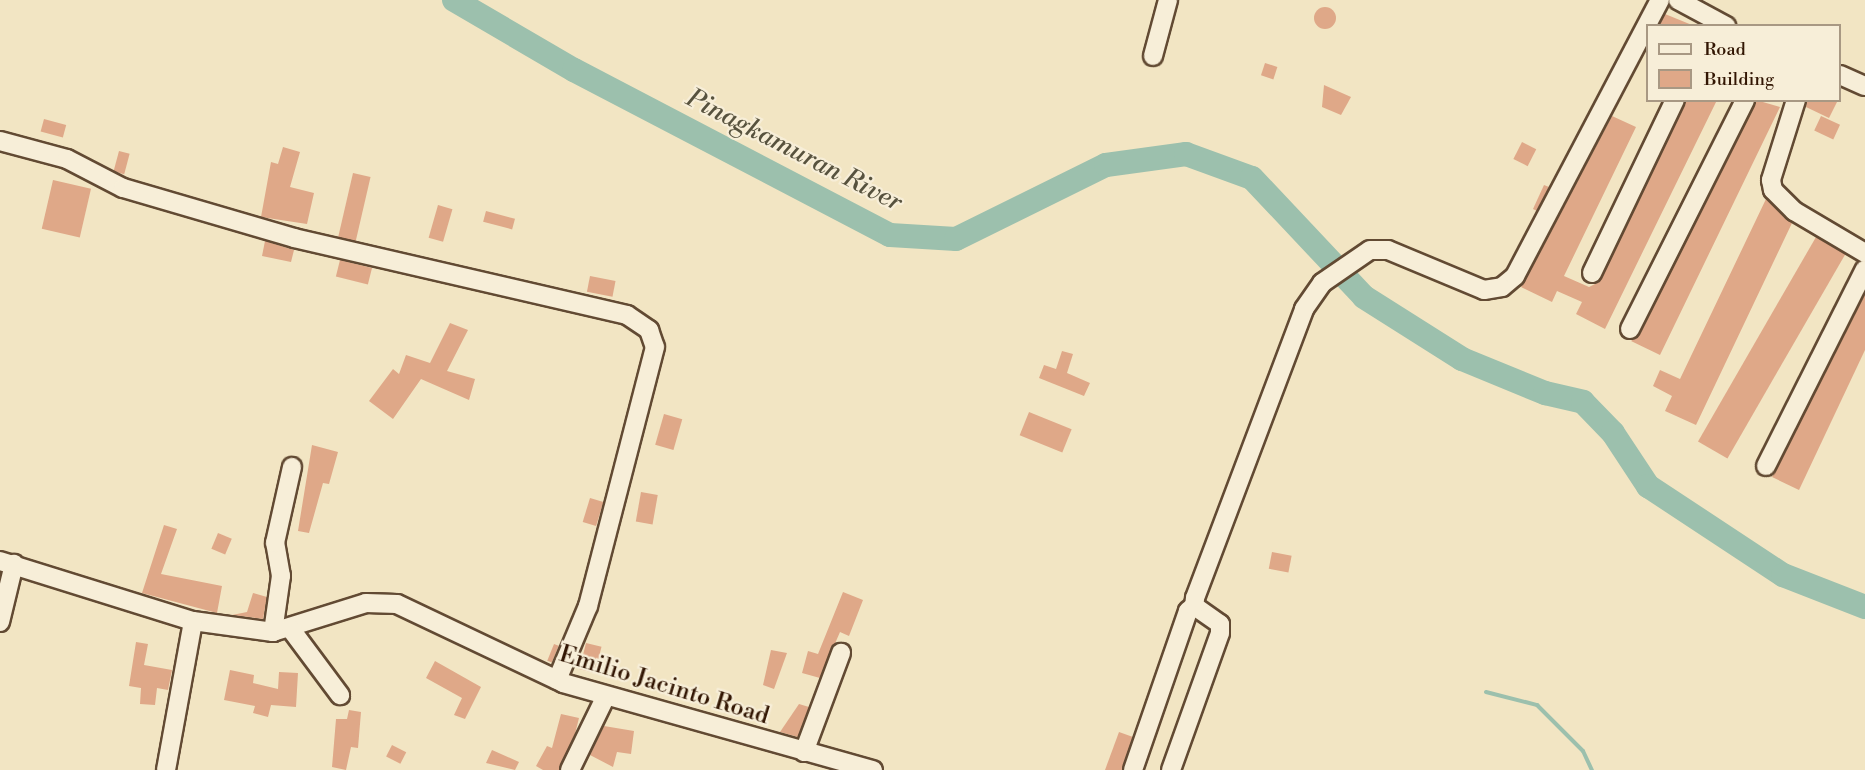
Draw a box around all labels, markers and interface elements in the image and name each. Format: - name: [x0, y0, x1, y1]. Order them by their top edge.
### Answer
- legend: [1646, 24, 1841, 102]
- text: Road: [1704, 38, 1746, 61]
- text: Building: [1704, 68, 1774, 91]
- water label: Pinagkamuran River: [681, 83, 907, 219]
- street label: Emilio Jacinto Road: [556, 640, 772, 732]

